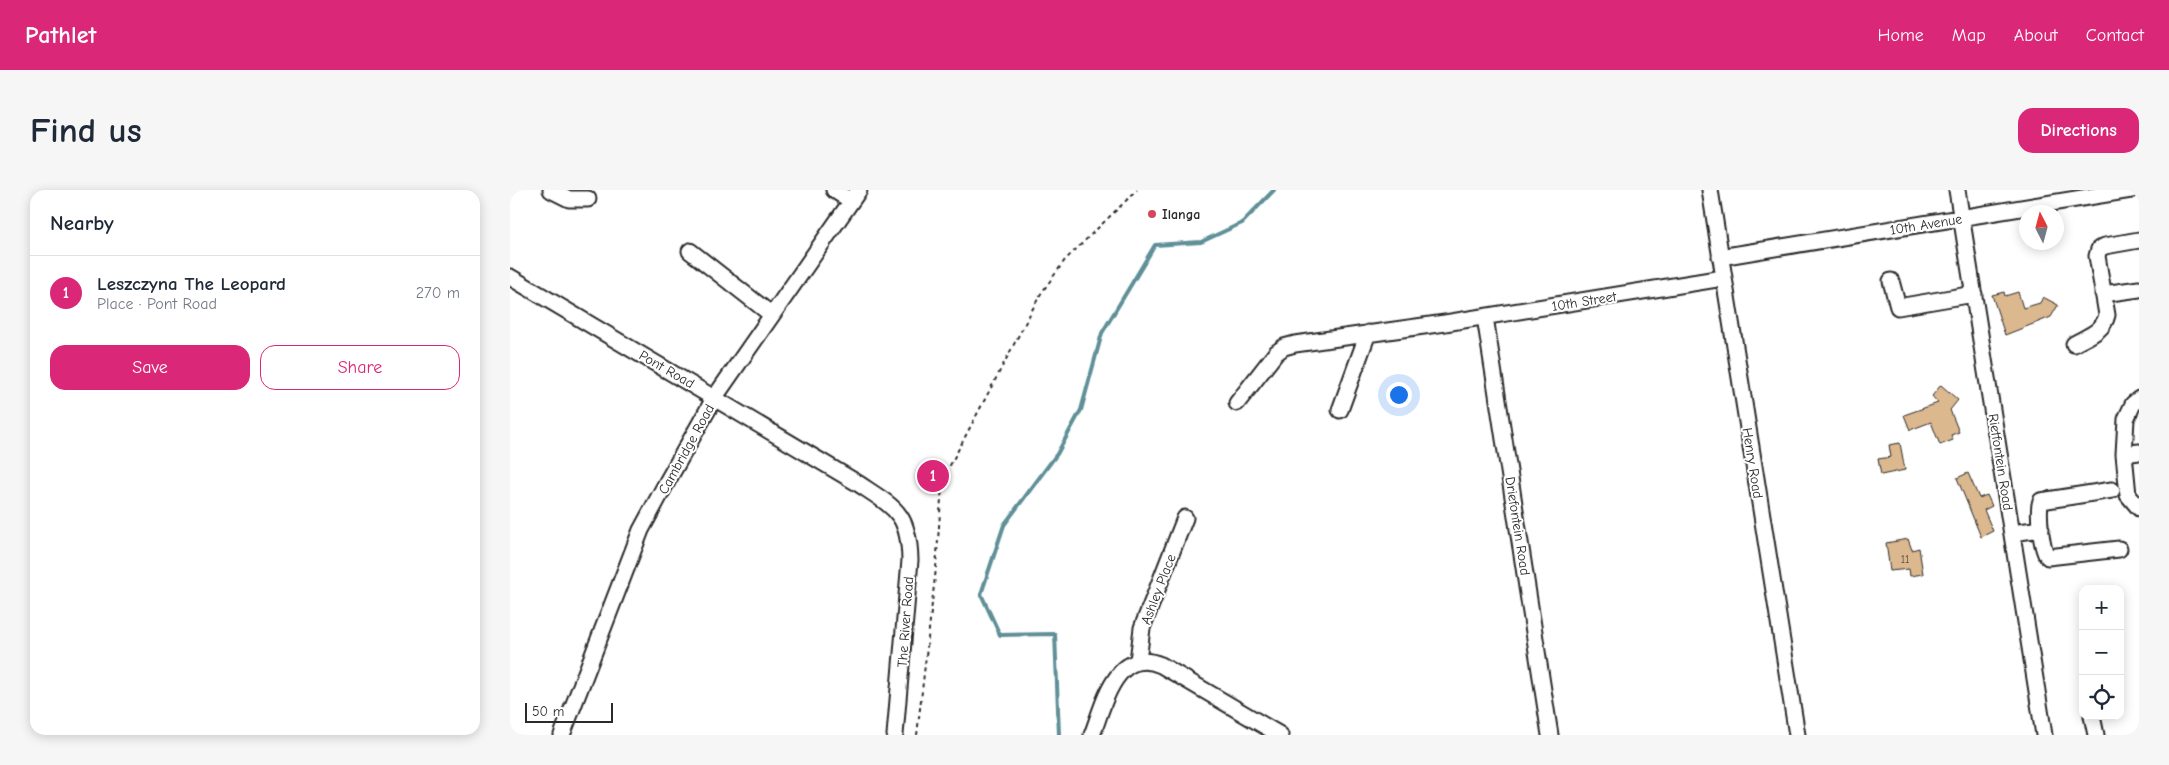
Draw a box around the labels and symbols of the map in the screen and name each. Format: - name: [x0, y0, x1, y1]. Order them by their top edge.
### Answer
- north arrow: [2019, 205, 2064, 250]
- place label: Ilanga: [1162, 206, 1200, 223]
- marker: Ilanga: [1146, 208, 1158, 220]
- street label: 10th Avenue: [1889, 210, 1963, 239]
- street label: 10th Street: [1550, 288, 1619, 315]
- street label: Pont Road: [636, 347, 698, 392]
- your location: [1386, 382, 1412, 408]
- street label: Cambridge Road: [655, 401, 718, 497]
- street label: Rietfontein Road: [1984, 412, 2017, 512]
- street label: Henry Road: [1739, 426, 1767, 500]
- pin: 1: [917, 457, 949, 495]
- street label: Driefontein Road: [1501, 475, 1534, 577]
- street label: Ashley Place: [1137, 551, 1180, 627]
- house number: 11: [1901, 553, 1909, 566]
- street label: The River Road: [894, 576, 917, 668]
- scale bar: [525, 700, 612, 723]

